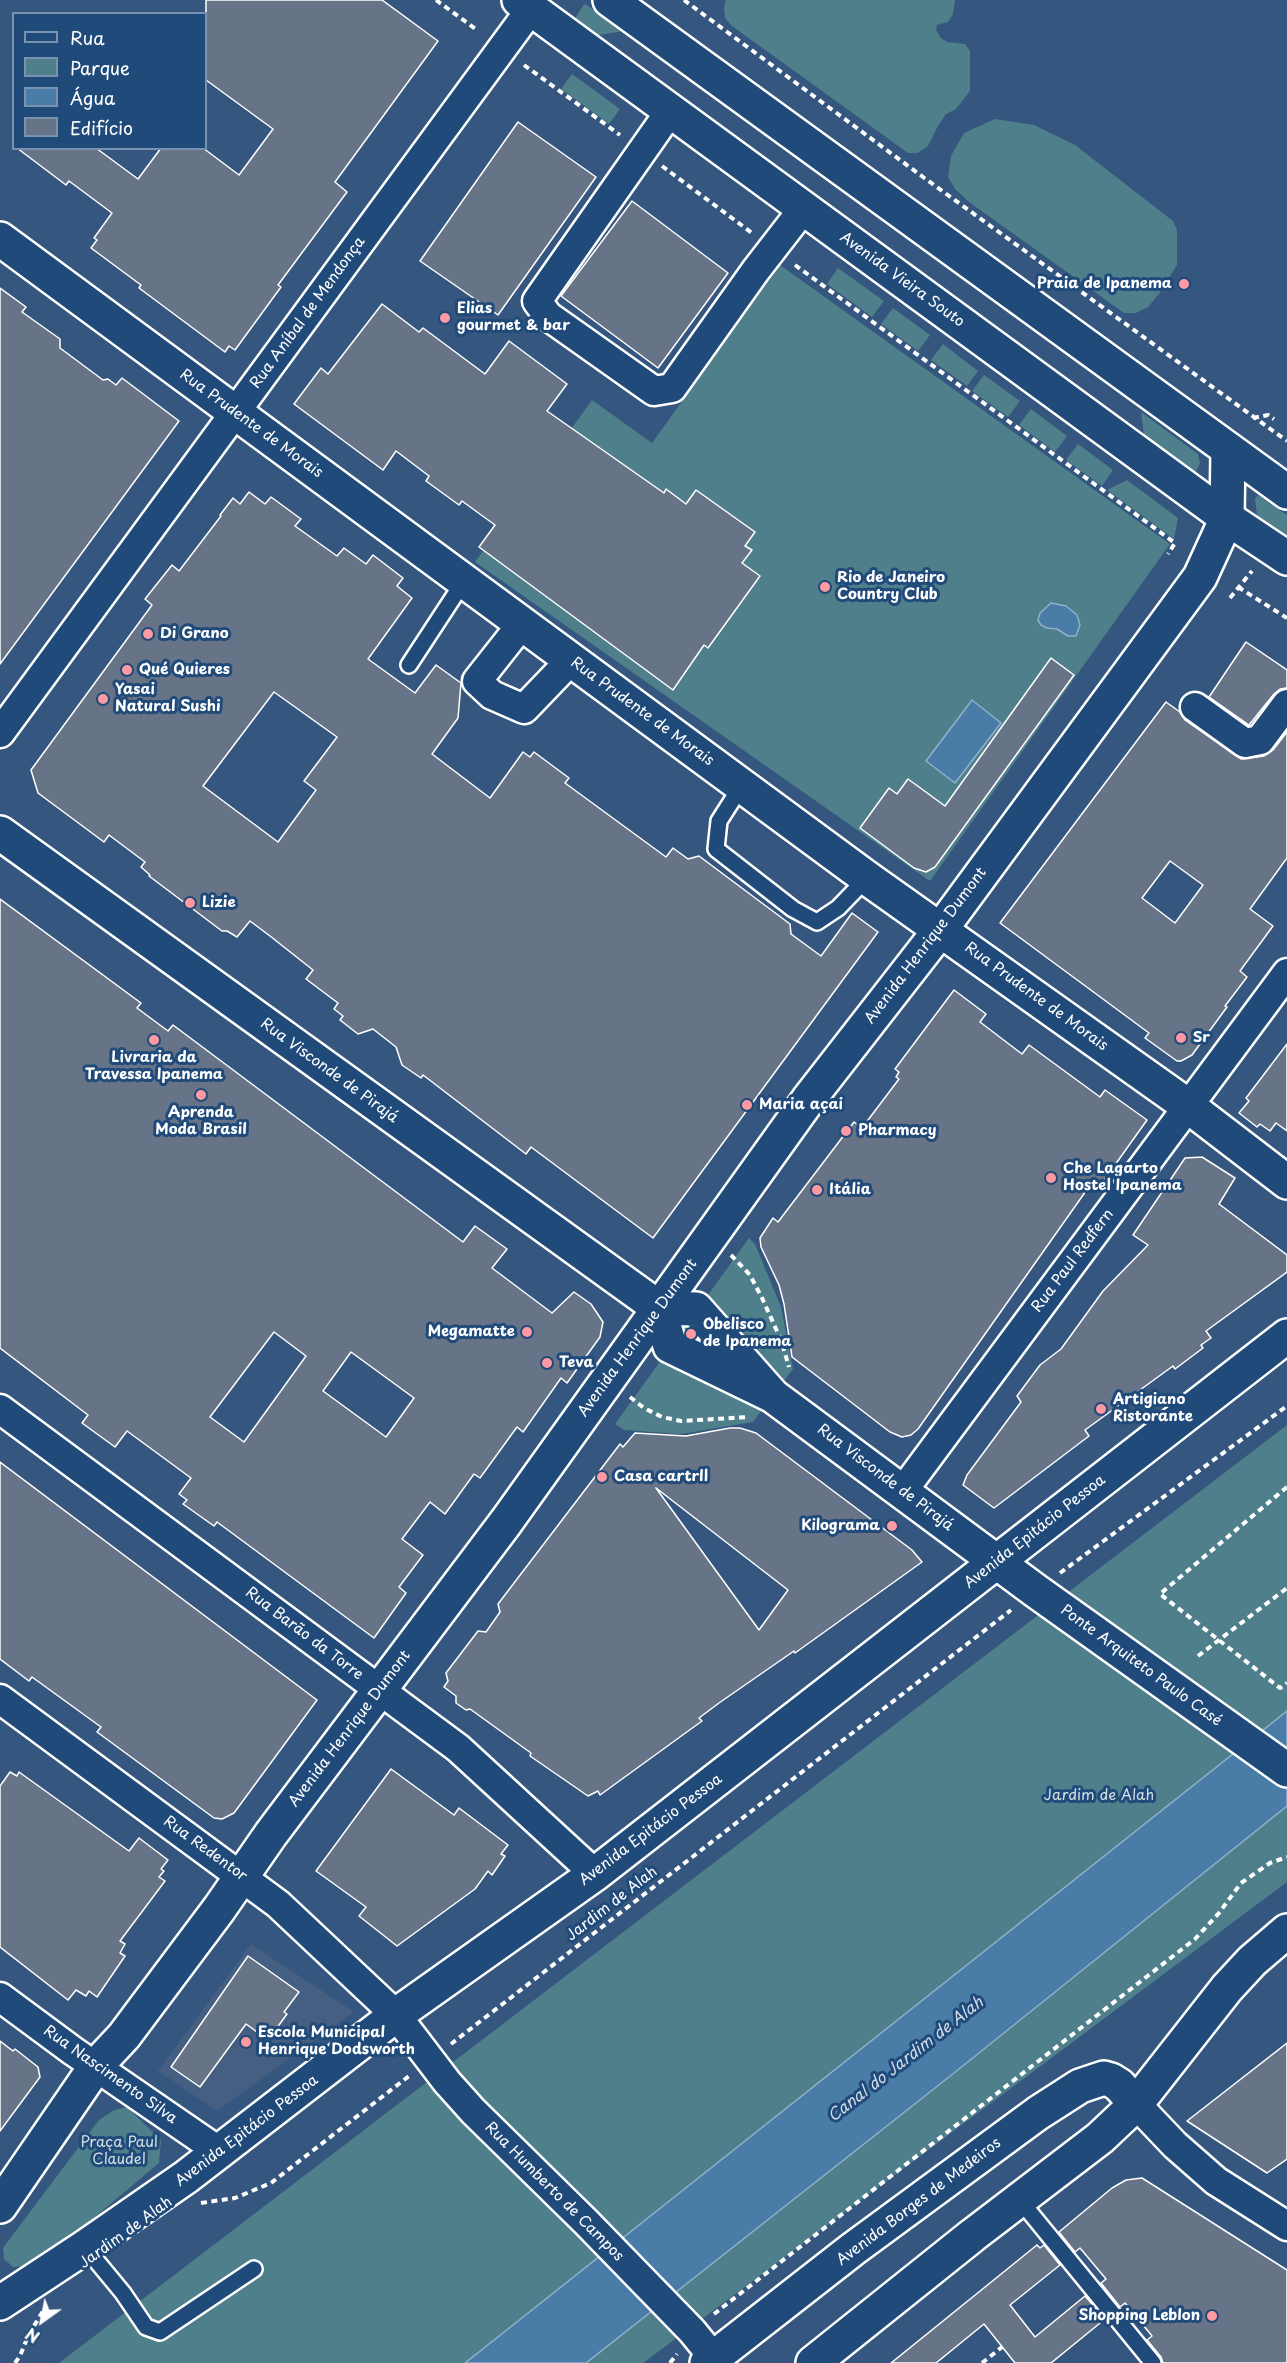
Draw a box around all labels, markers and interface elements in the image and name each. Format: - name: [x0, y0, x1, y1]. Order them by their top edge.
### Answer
- legend: [12, 12, 207, 150]
- text: Rua: [70, 24, 105, 51]
- text: Parque: [70, 54, 130, 81]
- text: Água: [70, 84, 115, 111]
- text: Edifício: [70, 114, 133, 141]
- street label: Avenida Vieira Souto: [836, 229, 968, 331]
- street label: Rua Aníbal de Mendonça: [247, 234, 369, 392]
- place label: Praia de Ipanema: [1037, 275, 1172, 293]
- marker: Praia de Ipanema: [1177, 277, 1191, 291]
- place label: Elias gourmet & bar: [457, 300, 570, 335]
- marker: Elias gourmet & bar: [438, 311, 452, 325]
- street label: Rua Prudente de Morais: [176, 366, 326, 482]
- place label: Rio de Janeiro Country Club: [837, 569, 945, 604]
- marker: Rio de Janeiro Country Club: [818, 580, 832, 594]
- place label: Di Grano: [160, 625, 229, 643]
- marker: Di Grano: [141, 627, 155, 641]
- street label: Rua Prudente de Morais: [567, 654, 717, 770]
- place label: Qué Quieres: [139, 661, 230, 679]
- marker: Qué Quieres: [120, 663, 134, 677]
- place label: Yasai Natural Sushi: [115, 681, 221, 716]
- marker: Yasai Natural Sushi: [96, 692, 110, 706]
- street label: Avenida Henrique Dumont: [861, 864, 991, 1028]
- place label: Lizie: [202, 894, 236, 912]
- marker: Lizie: [183, 896, 197, 910]
- street label: Rua Prudente de Morais: [961, 939, 1111, 1055]
- street label: Rua Visconde de Pirajá: [257, 1015, 401, 1127]
- place label: Sr: [1193, 1029, 1210, 1047]
- marker: Sr: [1174, 1031, 1188, 1045]
- marker: Livraria da Travessa Ipanema: [147, 1033, 161, 1047]
- place label: Livraria da Travessa Ipanema: [85, 1049, 223, 1084]
- marker: Aprenda Moda Brasil: [194, 1088, 208, 1102]
- place label: Maria açai: [759, 1096, 843, 1114]
- marker: Maria açai: [740, 1098, 754, 1112]
- place label: Aprenda Moda Brasil: [155, 1104, 247, 1139]
- place label: Pharmacy: [858, 1122, 937, 1140]
- marker: Pharmacy: [839, 1124, 853, 1138]
- place label: Che Lagarto Hostel Ipanema: [1063, 1160, 1182, 1195]
- marker: Che Lagarto Hostel Ipanema: [1044, 1171, 1058, 1185]
- place label: Itália: [829, 1181, 871, 1199]
- marker: Itália: [810, 1183, 824, 1197]
- street label: Rua Paul Redfern: [1028, 1206, 1118, 1316]
- street label: Avenida Henrique Dumont: [575, 1255, 701, 1421]
- place label: Obelisco de Ipanema: [703, 1316, 791, 1351]
- place label: Megamatte: [428, 1323, 515, 1341]
- marker: Megamatte: [520, 1325, 534, 1339]
- marker: Obelisco de Ipanema: [684, 1327, 698, 1341]
- place label: Teva: [559, 1354, 594, 1372]
- marker: Teva: [540, 1356, 554, 1370]
- place label: Artigiano Ristorante: [1113, 1391, 1193, 1426]
- marker: Artigiano Ristorante: [1094, 1402, 1108, 1416]
- street label: Rua Visconde de Pirajá: [813, 1421, 957, 1535]
- place label: Casa cartrll: [614, 1468, 708, 1486]
- marker: Casa cartrll: [595, 1470, 609, 1484]
- street label: Avenida Epitácio Pessoa: [961, 1471, 1109, 1593]
- place label: Kilograma: [801, 1517, 880, 1535]
- marker: Kilograma: [885, 1519, 899, 1533]
- street label: Rua Barão da Torre: [242, 1584, 366, 1684]
- street label: Ponte Arquiteto Paulo Casé: [1057, 1602, 1225, 1730]
- street label: Avenida Henrique Dumont: [285, 1647, 415, 1811]
- street label: Avenida Epitácio Pessoa: [576, 1770, 726, 1890]
- park label: Jardim de Alah: [1044, 1787, 1154, 1805]
- street label: Rua Redentor: [160, 1813, 250, 1885]
- street label: Jardim de Alah: [563, 1863, 661, 1945]
- water label: Canal do Jardim de Alah: [825, 1993, 987, 2127]
- street label: Rua Nascimento Silva: [40, 2022, 180, 2128]
- place label: Escola Municipal Henrique Dodsworth: [258, 2024, 415, 2059]
- marker: Escola Municipal Henrique Dodsworth: [239, 2035, 253, 2049]
- street label: Avenida Epitácio Pessoa: [172, 2071, 322, 2191]
- street label: Rua Humberto de Campos: [481, 2119, 627, 2265]
- park label: Praça Paul Claudel: [80, 2134, 158, 2169]
- street label: Avenida Borges de Medeiros: [833, 2134, 1005, 2270]
- street label: Jardim de Alah: [76, 2193, 176, 2273]
- north arrow: [12, 2291, 72, 2351]
- place label: Shopping Leblon: [1078, 2307, 1200, 2325]
- marker: Shopping Leblon: [1205, 2309, 1219, 2323]
- text: N: [20, 2323, 44, 2350]

